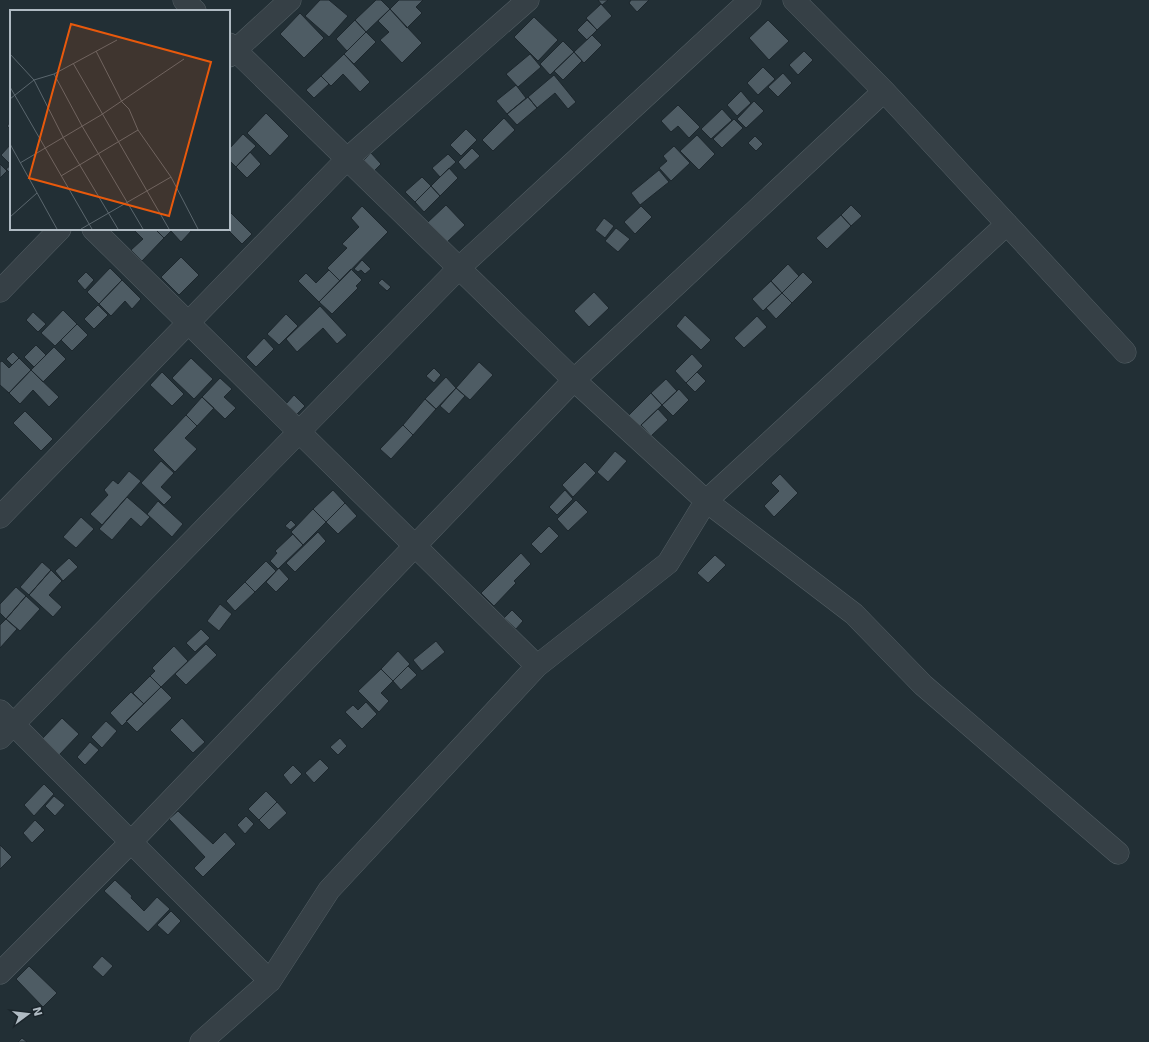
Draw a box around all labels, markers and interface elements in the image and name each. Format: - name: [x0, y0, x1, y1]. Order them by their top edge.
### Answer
- inset map: [10, 10, 230, 230]
- north arrow: [8, 994, 48, 1034]
- text: N: [30, 1005, 45, 1018]

